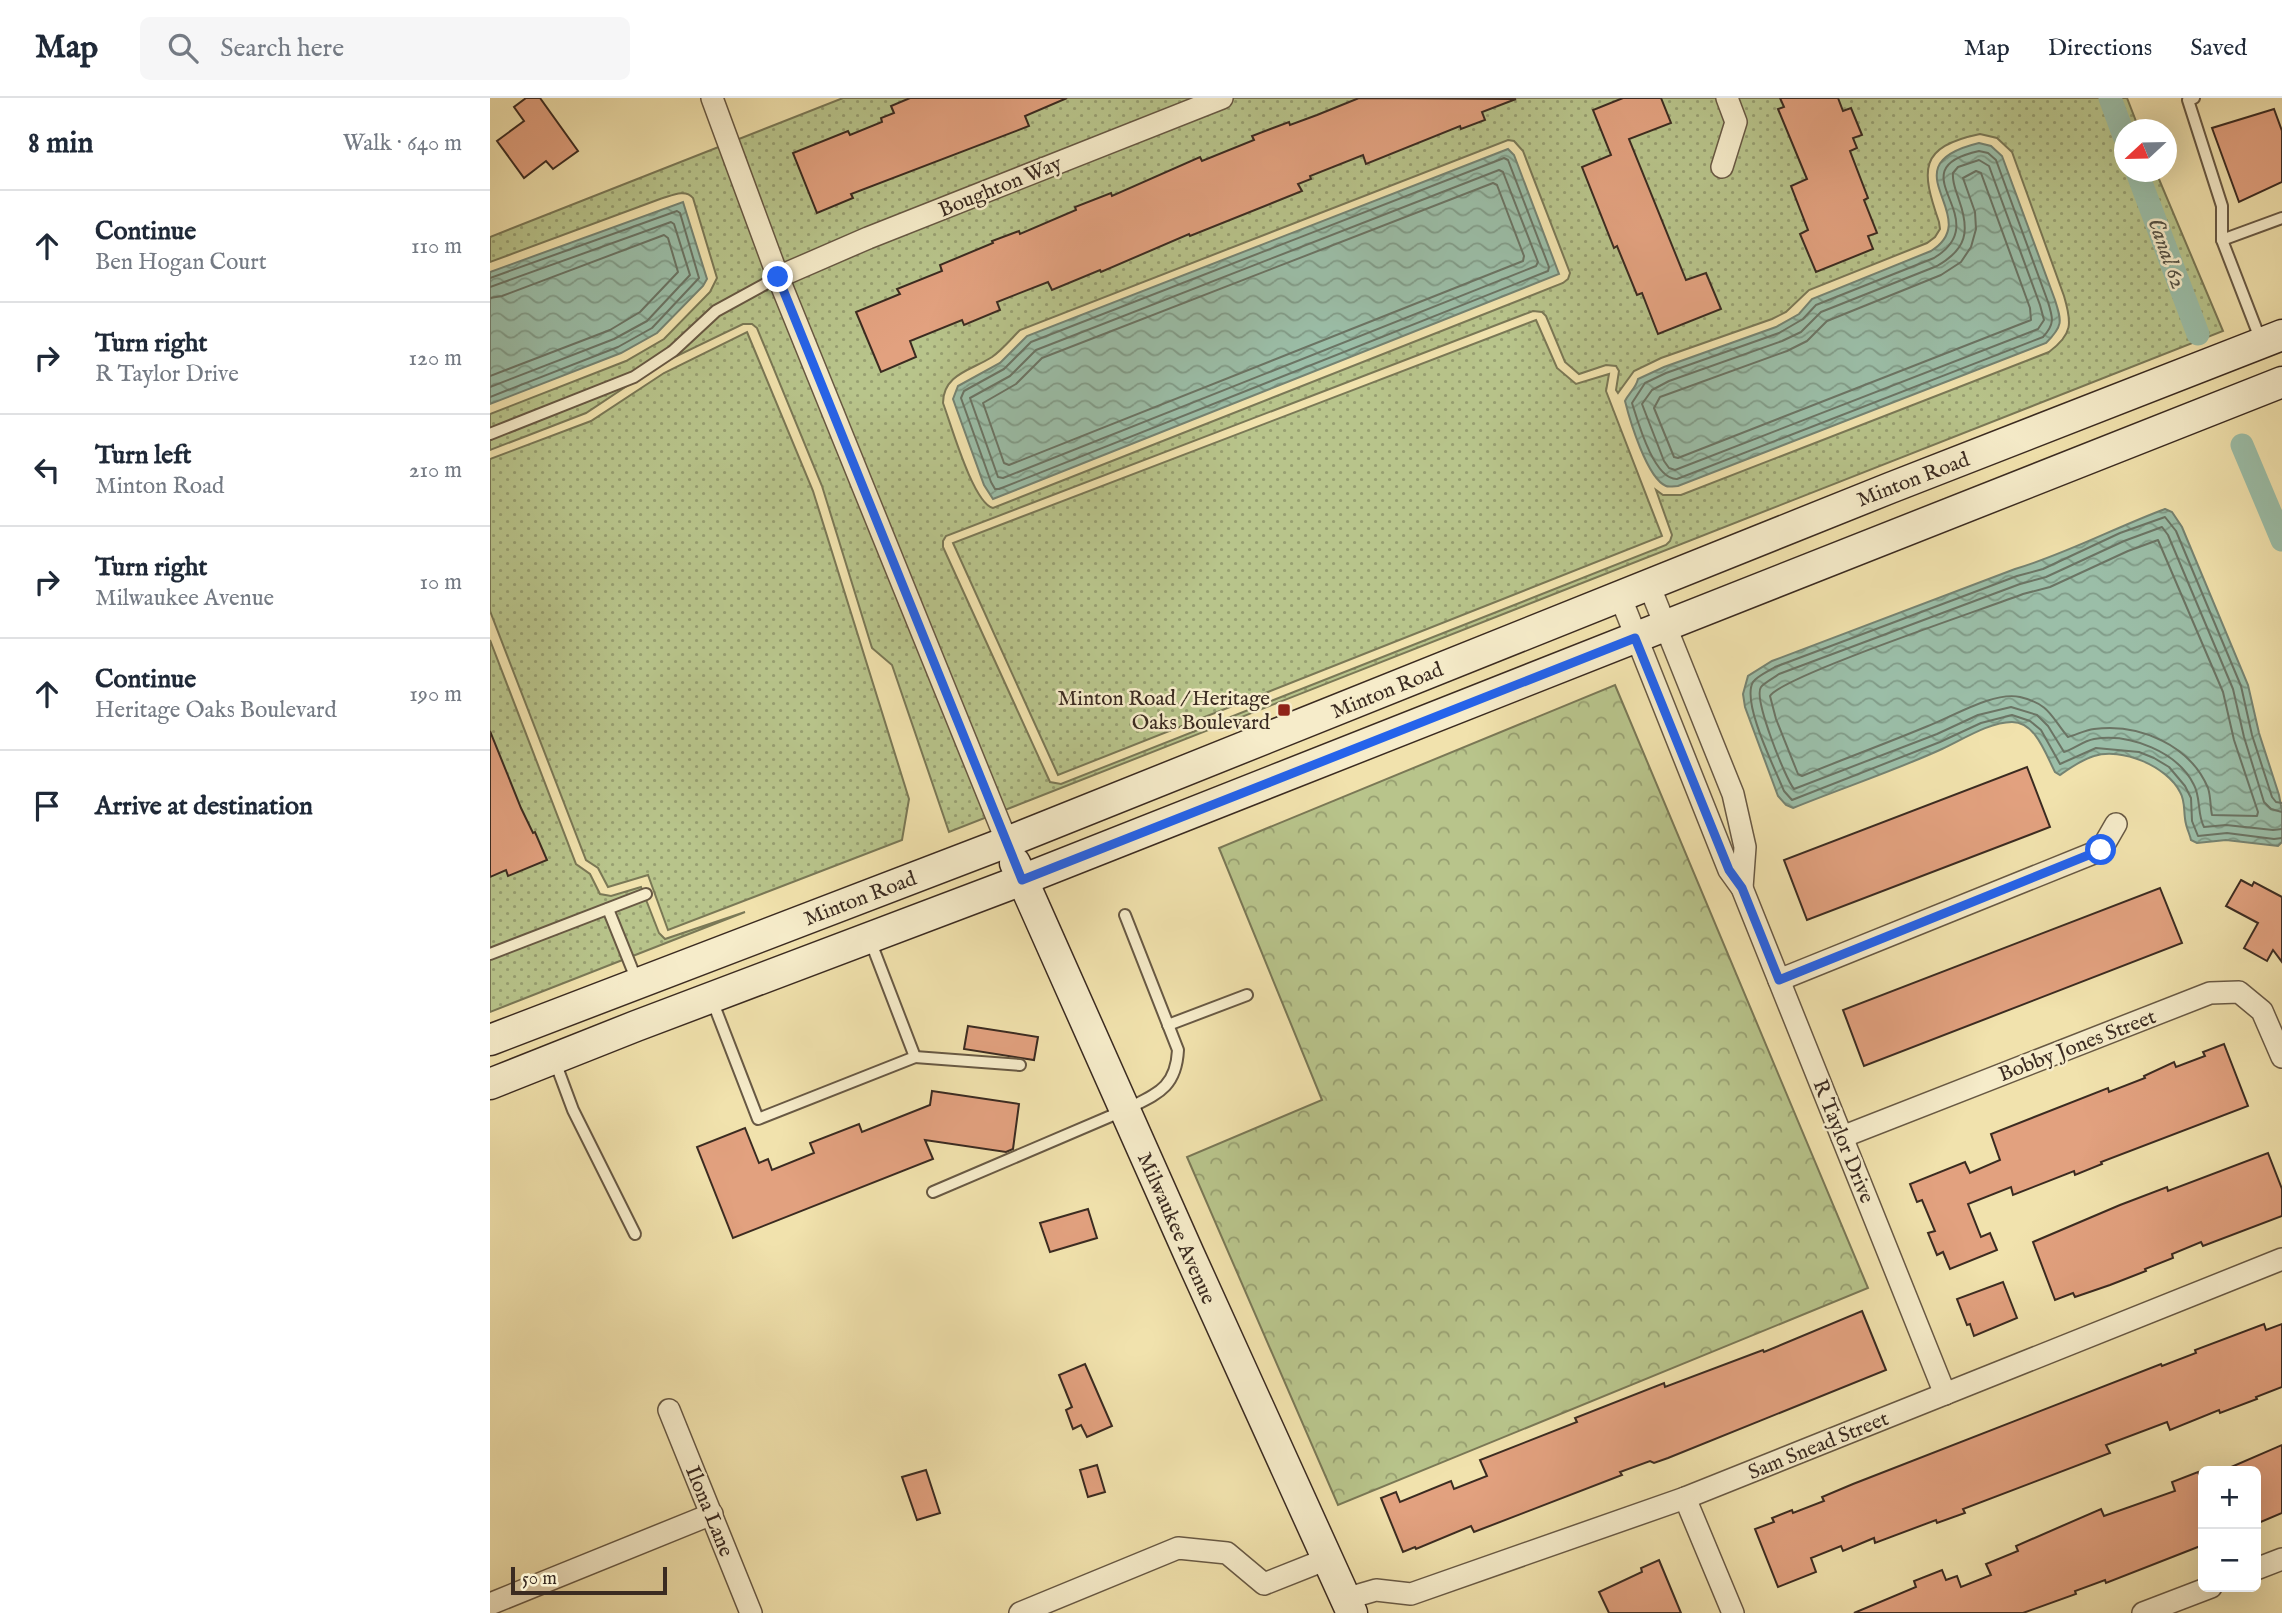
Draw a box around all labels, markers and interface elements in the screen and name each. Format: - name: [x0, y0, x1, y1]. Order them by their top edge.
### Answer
- search box: [140, 17, 630, 80]
- text: Map: [35, 27, 98, 69]
- icon: search: [164, 29, 202, 67]
- text: Search here: [220, 32, 344, 65]
- text: Map: [1964, 33, 2010, 64]
- text: Directions: [2048, 33, 2152, 64]
- text: Saved: [2190, 33, 2247, 64]
- north arrow: [2114, 119, 2177, 182]
- text: 8 min: [28, 125, 94, 163]
- text: Walk · 640 m: [343, 129, 462, 158]
- street label: Boughton Way: [935, 150, 1067, 224]
- water label: Canal 62: [2140, 214, 2193, 293]
- text: Continue: [95, 215, 196, 248]
- icon: ahead: [28, 227, 66, 265]
- text: 110 m: [411, 232, 462, 261]
- text: Ben Hogan Court: [95, 248, 267, 277]
- route end: [762, 261, 793, 292]
- text: Turn right: [95, 327, 208, 360]
- icon: right: [28, 339, 66, 377]
- text: 120 m: [409, 344, 462, 373]
- text: R Taylor Drive: [95, 360, 239, 389]
- text: Turn left: [95, 439, 192, 472]
- street label: Minton Road: [1854, 446, 1974, 514]
- icon: left: [28, 451, 66, 489]
- text: 210 m: [409, 456, 462, 485]
- text: Minton Road: [95, 472, 224, 501]
- text: Turn right: [95, 551, 208, 584]
- icon: right: [28, 563, 66, 601]
- text: 10 m: [419, 568, 462, 597]
- text: Milwaukee Avenue: [95, 584, 274, 613]
- street label: Minton Road: [1328, 656, 1448, 726]
- text: Continue: [95, 663, 196, 696]
- icon: ahead: [28, 675, 66, 713]
- text: 190 m: [409, 680, 462, 709]
- place label: Minton Road / Heritage Oaks Boulevard: [1058, 686, 1271, 737]
- text: Heritage Oaks Boulevard: [95, 696, 337, 725]
- marker: Minton Road / Heritage Oaks Boulevard: [1276, 702, 1292, 718]
- icon: arrive: [28, 787, 66, 825]
- text: Arrive at destination: [95, 790, 313, 823]
- route start: [2085, 834, 2116, 865]
- street label: Minton Road: [801, 865, 921, 933]
- street label: Bobby Jones Street: [1995, 1004, 2160, 1089]
- street label: R Taylor Drive: [1806, 1076, 1880, 1208]
- street label: Milwaukee Avenue: [1130, 1148, 1221, 1309]
- street label: Sam Snead Street: [1744, 1406, 1893, 1487]
- street label: Ilona Lane: [678, 1462, 739, 1561]
- map controls: [2198, 1466, 2261, 1592]
- button: +: [2198, 1466, 2261, 1529]
- button: −: [2198, 1529, 2261, 1592]
- scale bar: [511, 1564, 667, 1596]
- text: 50 m: [522, 1567, 557, 1591]

